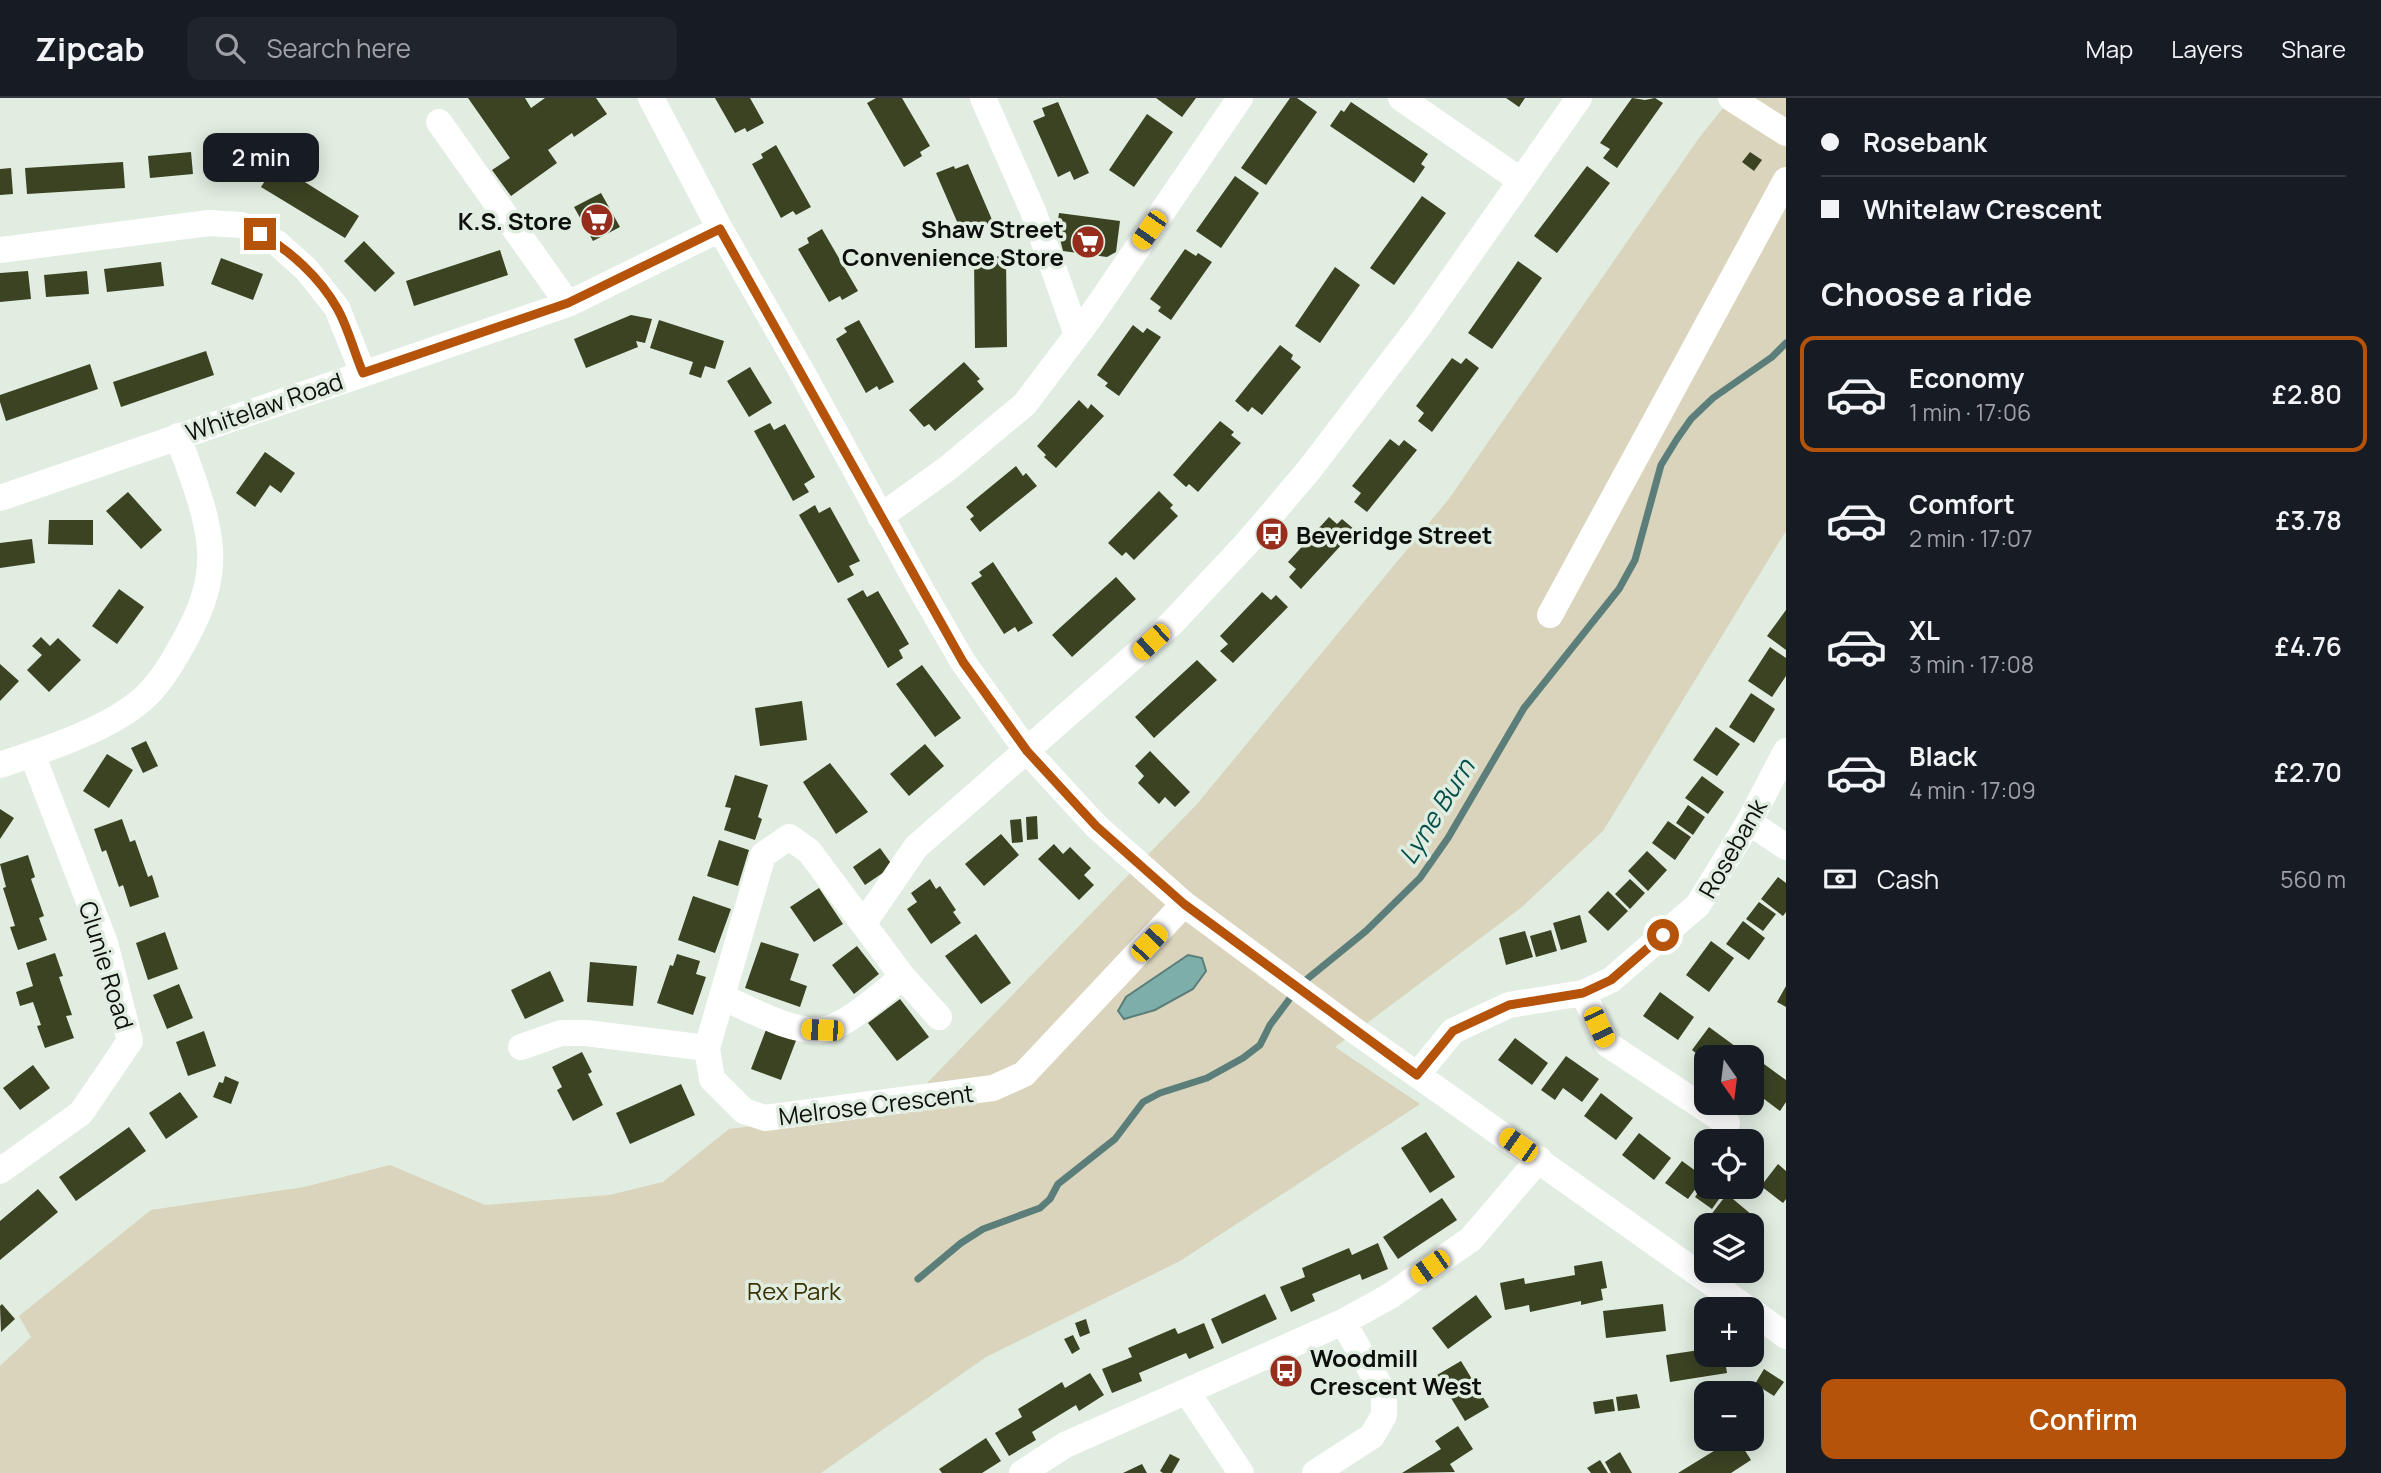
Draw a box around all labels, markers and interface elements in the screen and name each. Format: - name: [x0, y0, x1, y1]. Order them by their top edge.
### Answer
- search box: [187, 17, 677, 80]
- text: Zipcab: [35, 26, 145, 71]
- icon: search: [211, 29, 249, 67]
- text: Search here: [267, 30, 411, 66]
- text: Map: [2086, 32, 2133, 65]
- text: Layers: [2171, 32, 2243, 65]
- text: Share: [2281, 32, 2346, 65]
- text: Rosebank: [1863, 124, 1987, 160]
- callout: 2 min: [202, 132, 318, 181]
- text: 2 min: [232, 141, 290, 173]
- text: Whitelaw Crescent: [1863, 191, 2102, 227]
- supermarket icon: K.S. Store: [578, 201, 616, 239]
- place label: K.S. Store: [458, 204, 572, 237]
- car: [1129, 207, 1170, 253]
- place label: Shaw Street Convenience Store: [842, 212, 1064, 273]
- route end: [244, 218, 276, 250]
- supermarket icon: Shaw Street Convenience Store: [1069, 223, 1107, 261]
- text: Choose a ride: [1821, 272, 2032, 316]
- text: Economy: [1909, 360, 2024, 396]
- icon: car: [1825, 363, 1888, 426]
- street label: Whitelaw Road: [181, 364, 347, 448]
- text: £2.80: [2272, 376, 2342, 412]
- text: 1 min · 17:06: [1909, 396, 2031, 428]
- text: Comfort: [1909, 486, 2015, 522]
- icon: car: [1825, 489, 1888, 552]
- text: £3.78: [2276, 502, 2342, 538]
- bus stop icon: Beveridge Street: [1253, 515, 1291, 553]
- place label: Beveridge Street: [1296, 518, 1492, 551]
- text: 2 min · 17:07: [1909, 522, 2033, 554]
- text: XL: [1909, 612, 1940, 648]
- icon: car: [1825, 615, 1888, 678]
- car: [1129, 620, 1174, 664]
- text: £4.76: [2275, 628, 2342, 664]
- text: 3 min · 17:08: [1909, 648, 2034, 680]
- text: Black: [1909, 738, 1977, 774]
- icon: car: [1825, 741, 1888, 804]
- water label: Lyne Burn: [1390, 750, 1483, 870]
- text: £2.70: [2274, 754, 2342, 790]
- text: 4 min · 17:09: [1909, 774, 2036, 806]
- street label: Rosebank: [1690, 791, 1774, 904]
- icon: cash: [1821, 860, 1859, 898]
- text: Cash: [1877, 861, 1939, 897]
- text: 560 m: [2280, 863, 2346, 895]
- street label: Clunie Road: [72, 897, 142, 1033]
- route start: [1647, 919, 1679, 951]
- car: [1127, 920, 1172, 966]
- car: [1581, 1004, 1618, 1050]
- car: [801, 1019, 844, 1041]
- north arrow: [1694, 1045, 1764, 1115]
- map controls: [1694, 1045, 1764, 1451]
- street label: Melrose Crescent: [777, 1076, 975, 1132]
- car: [1495, 1124, 1542, 1166]
- button: locate: [1694, 1129, 1764, 1199]
- button: layers: [1694, 1213, 1764, 1283]
- car: [1407, 1246, 1454, 1288]
- park label: Rex Park: [747, 1274, 842, 1307]
- button: +: [1694, 1297, 1764, 1367]
- place label: Woodmill Crescent West: [1310, 1341, 1482, 1402]
- bus stop icon: Woodmill Crescent West: [1267, 1352, 1305, 1390]
- button: Confirm: [1821, 1379, 2346, 1459]
- button: −: [1694, 1381, 1764, 1451]

